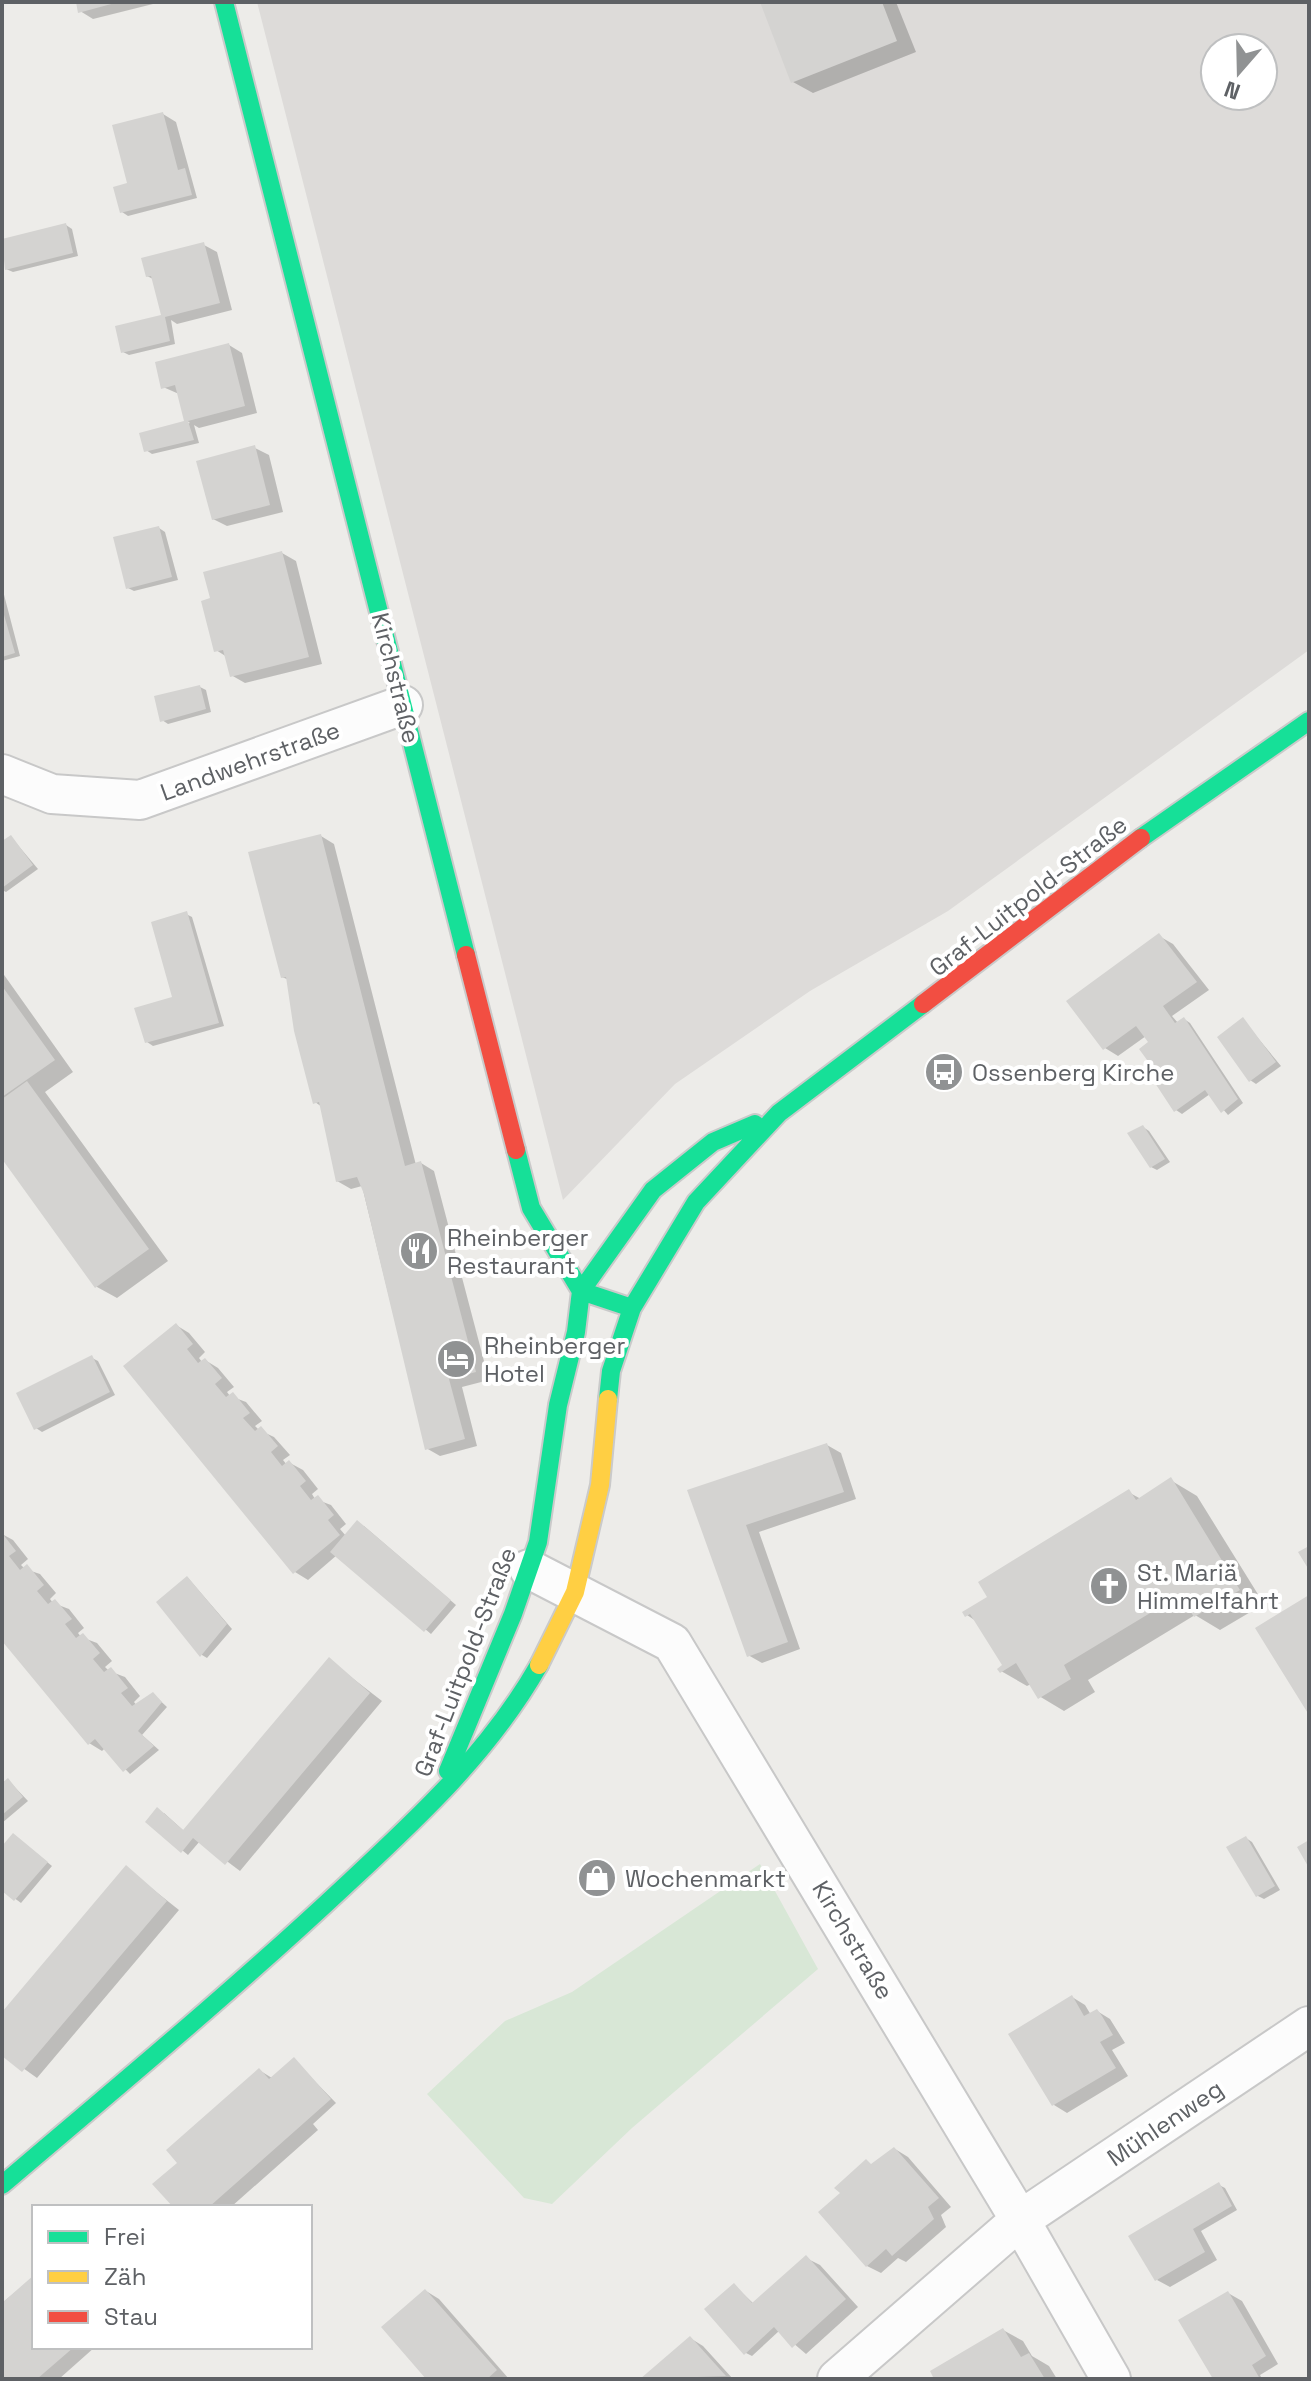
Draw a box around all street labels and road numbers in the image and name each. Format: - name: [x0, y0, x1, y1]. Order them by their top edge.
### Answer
- street label: Kirchstraße: [365, 610, 427, 746]
- street label: Landwehrstraße: [156, 714, 344, 808]
- street label: Graf-Luitpold-Straße: [923, 809, 1133, 983]
- street label: Graf-Luitpold-Straße: [407, 1543, 523, 1781]
- street label: Kirchstraße: [805, 1875, 901, 2005]
- street label: Mühlenweg: [1101, 2073, 1229, 2173]

